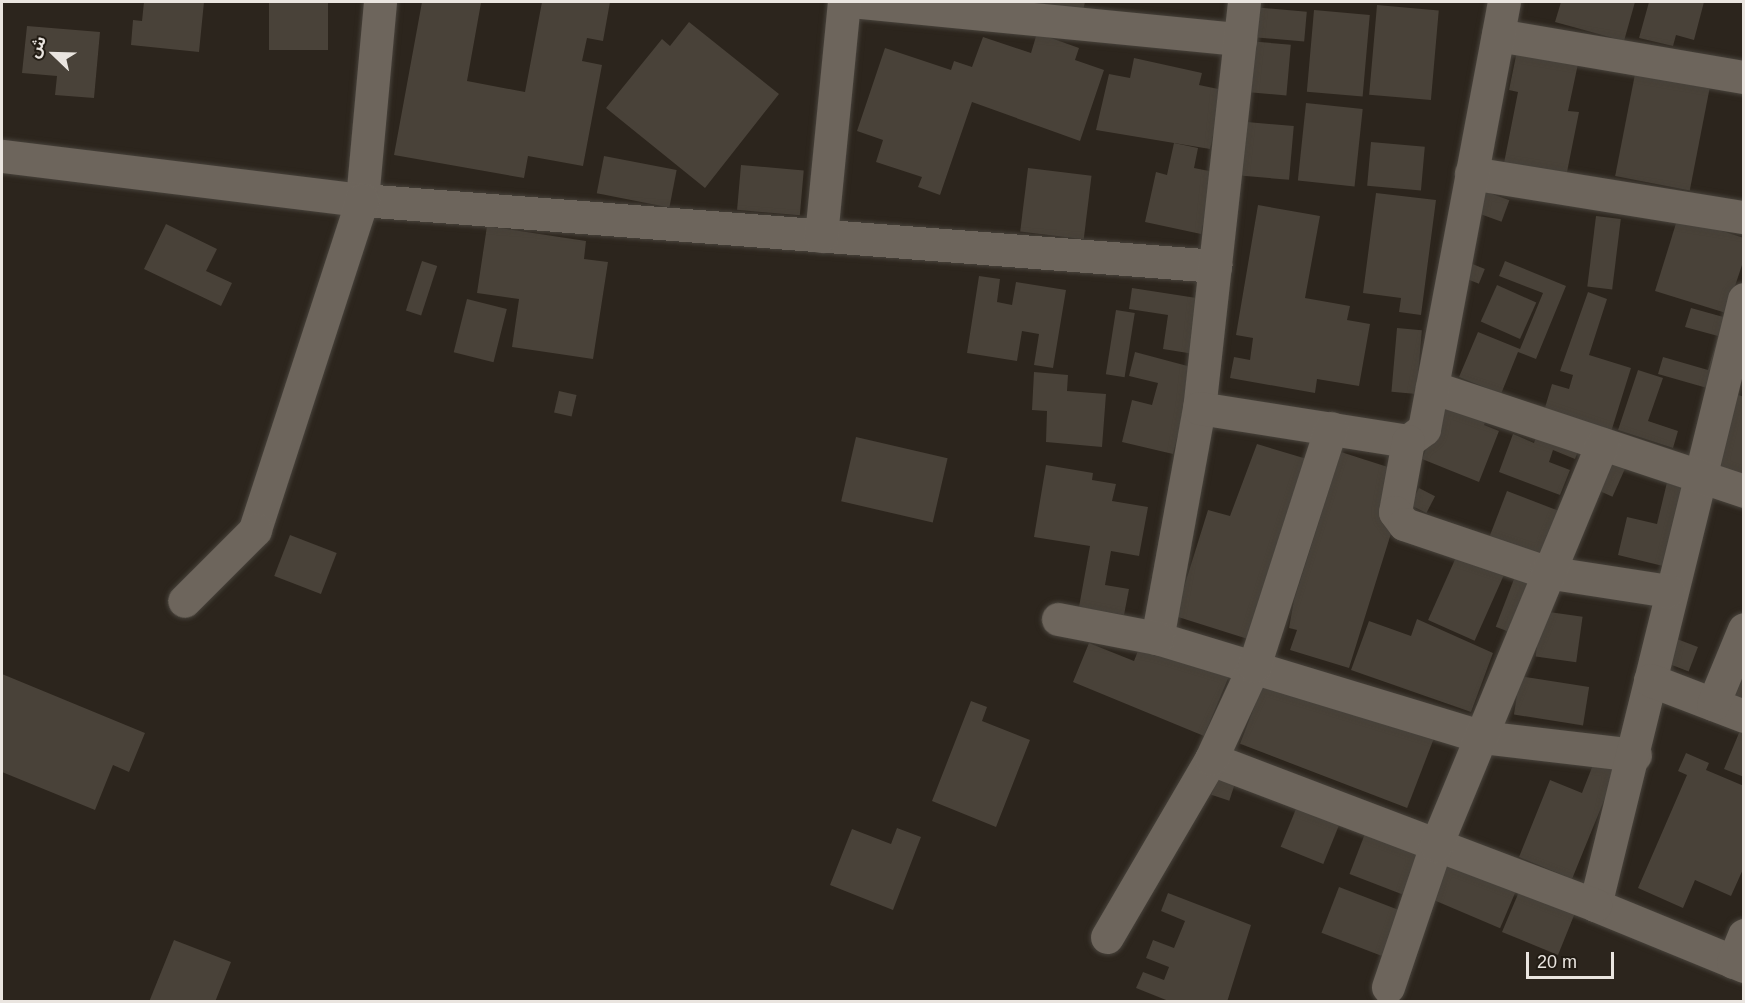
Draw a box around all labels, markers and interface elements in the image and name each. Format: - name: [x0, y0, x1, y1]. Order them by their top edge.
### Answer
- north arrow: [24, 24, 84, 84]
- text: ش: [25, 33, 49, 60]
- scale bar: [1529, 940, 1618, 978]
- text: 20 m: [1537, 952, 1577, 972]

